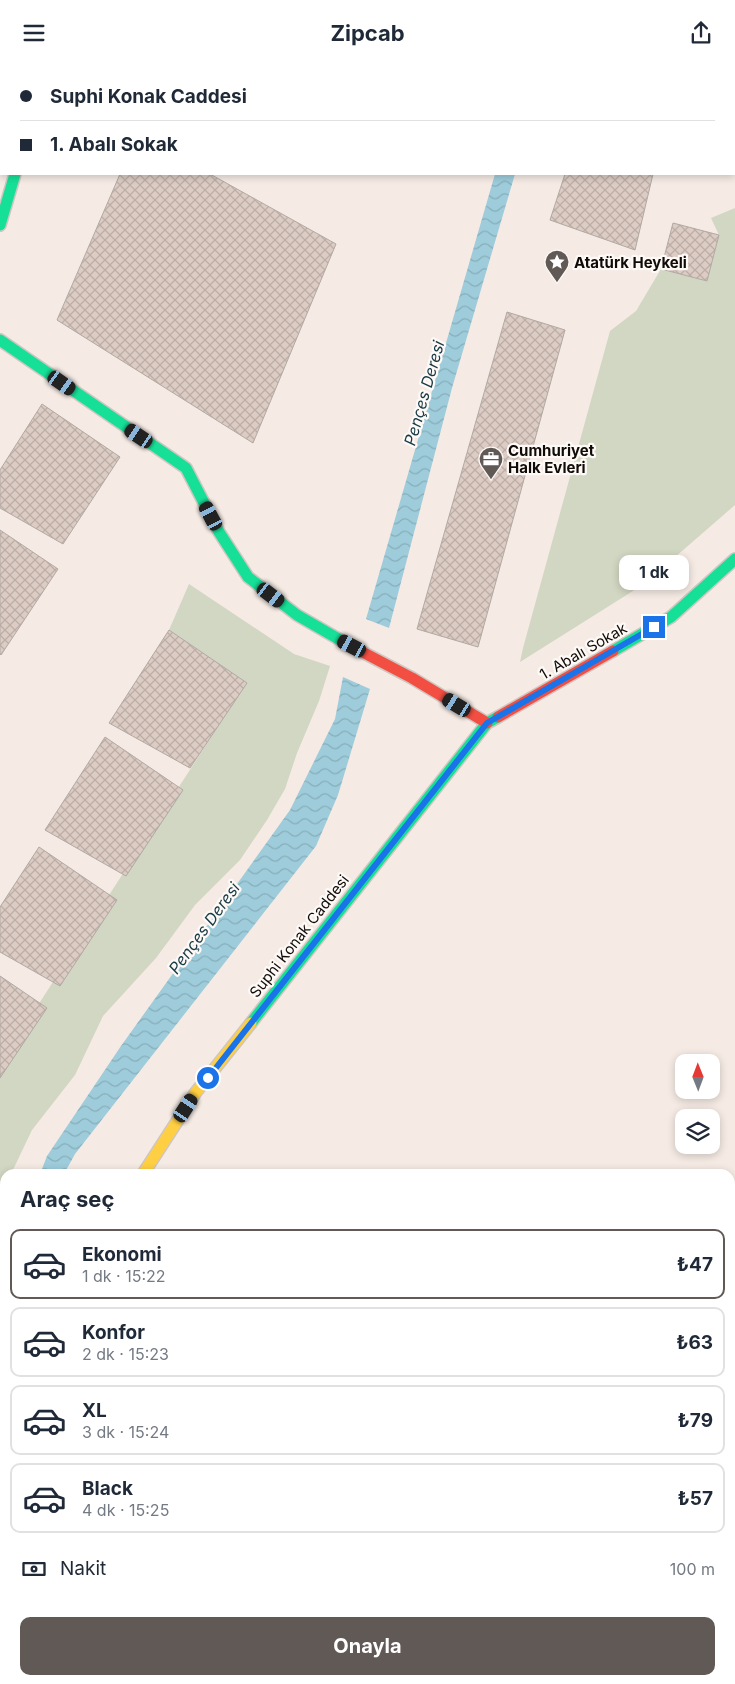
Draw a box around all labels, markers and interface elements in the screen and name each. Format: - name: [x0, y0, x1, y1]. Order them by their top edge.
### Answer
- icon: menu: [20, 19, 48, 47]
- icon: share: [687, 19, 715, 47]
- text: Zipcab: [330, 20, 405, 46]
- text: Suphi Konak Caddesi: [50, 85, 247, 108]
- text: 1. Abalı Sokak: [50, 133, 178, 156]
- place icon: Atatürk Heykeli: [544, 249, 570, 283]
- place label: Atatürk Heykeli: [574, 253, 687, 272]
- water label: Pençes Deresi: [399, 337, 449, 448]
- car: [45, 368, 78, 398]
- car: [122, 421, 155, 451]
- place label: Cumhuriyet Halk Evleri: [508, 441, 595, 477]
- office icon: Cumhuriyet Halk Evleri: [478, 446, 504, 480]
- car: [197, 499, 224, 533]
- callout: 1 dk: [619, 555, 689, 589]
- text: 1 dk: [639, 562, 669, 582]
- car: [254, 580, 287, 610]
- route end: [643, 616, 665, 638]
- street label: 1. Abalı Sokak: [536, 618, 631, 684]
- car: [335, 632, 368, 660]
- car: [440, 691, 473, 719]
- street label: Suphi Konak Caddesi: [245, 871, 353, 1001]
- water label: Pençes Deresi: [164, 877, 245, 978]
- north arrow: [675, 1054, 720, 1099]
- map controls: [675, 1054, 720, 1154]
- route start: [197, 1067, 219, 1089]
- car: [171, 1091, 200, 1125]
- button: layers: [675, 1109, 720, 1154]
- text: Araç seç: [20, 1186, 114, 1212]
- icon: car: [22, 1242, 67, 1287]
- text: Ekonomi: [82, 1243, 162, 1266]
- text: ₺47: [677, 1253, 713, 1276]
- text: 1 dk · 15:22: [82, 1266, 166, 1286]
- icon: car: [22, 1320, 67, 1365]
- text: Konfor: [82, 1321, 145, 1344]
- text: ₺63: [676, 1331, 713, 1354]
- text: 2 dk · 15:23: [82, 1344, 169, 1364]
- icon: car: [22, 1398, 67, 1443]
- text: XL: [82, 1399, 107, 1422]
- text: ₺79: [678, 1409, 713, 1432]
- text: 3 dk · 15:24: [82, 1422, 169, 1442]
- icon: car: [22, 1476, 67, 1521]
- text: Black: [82, 1477, 133, 1500]
- text: ₺57: [678, 1487, 713, 1510]
- text: 4 dk · 15:25: [82, 1500, 169, 1520]
- icon: cash: [20, 1555, 48, 1583]
- text: Nakit: [60, 1557, 106, 1580]
- text: 100 m: [670, 1559, 715, 1579]
- button: Onayla: [20, 1617, 715, 1675]

